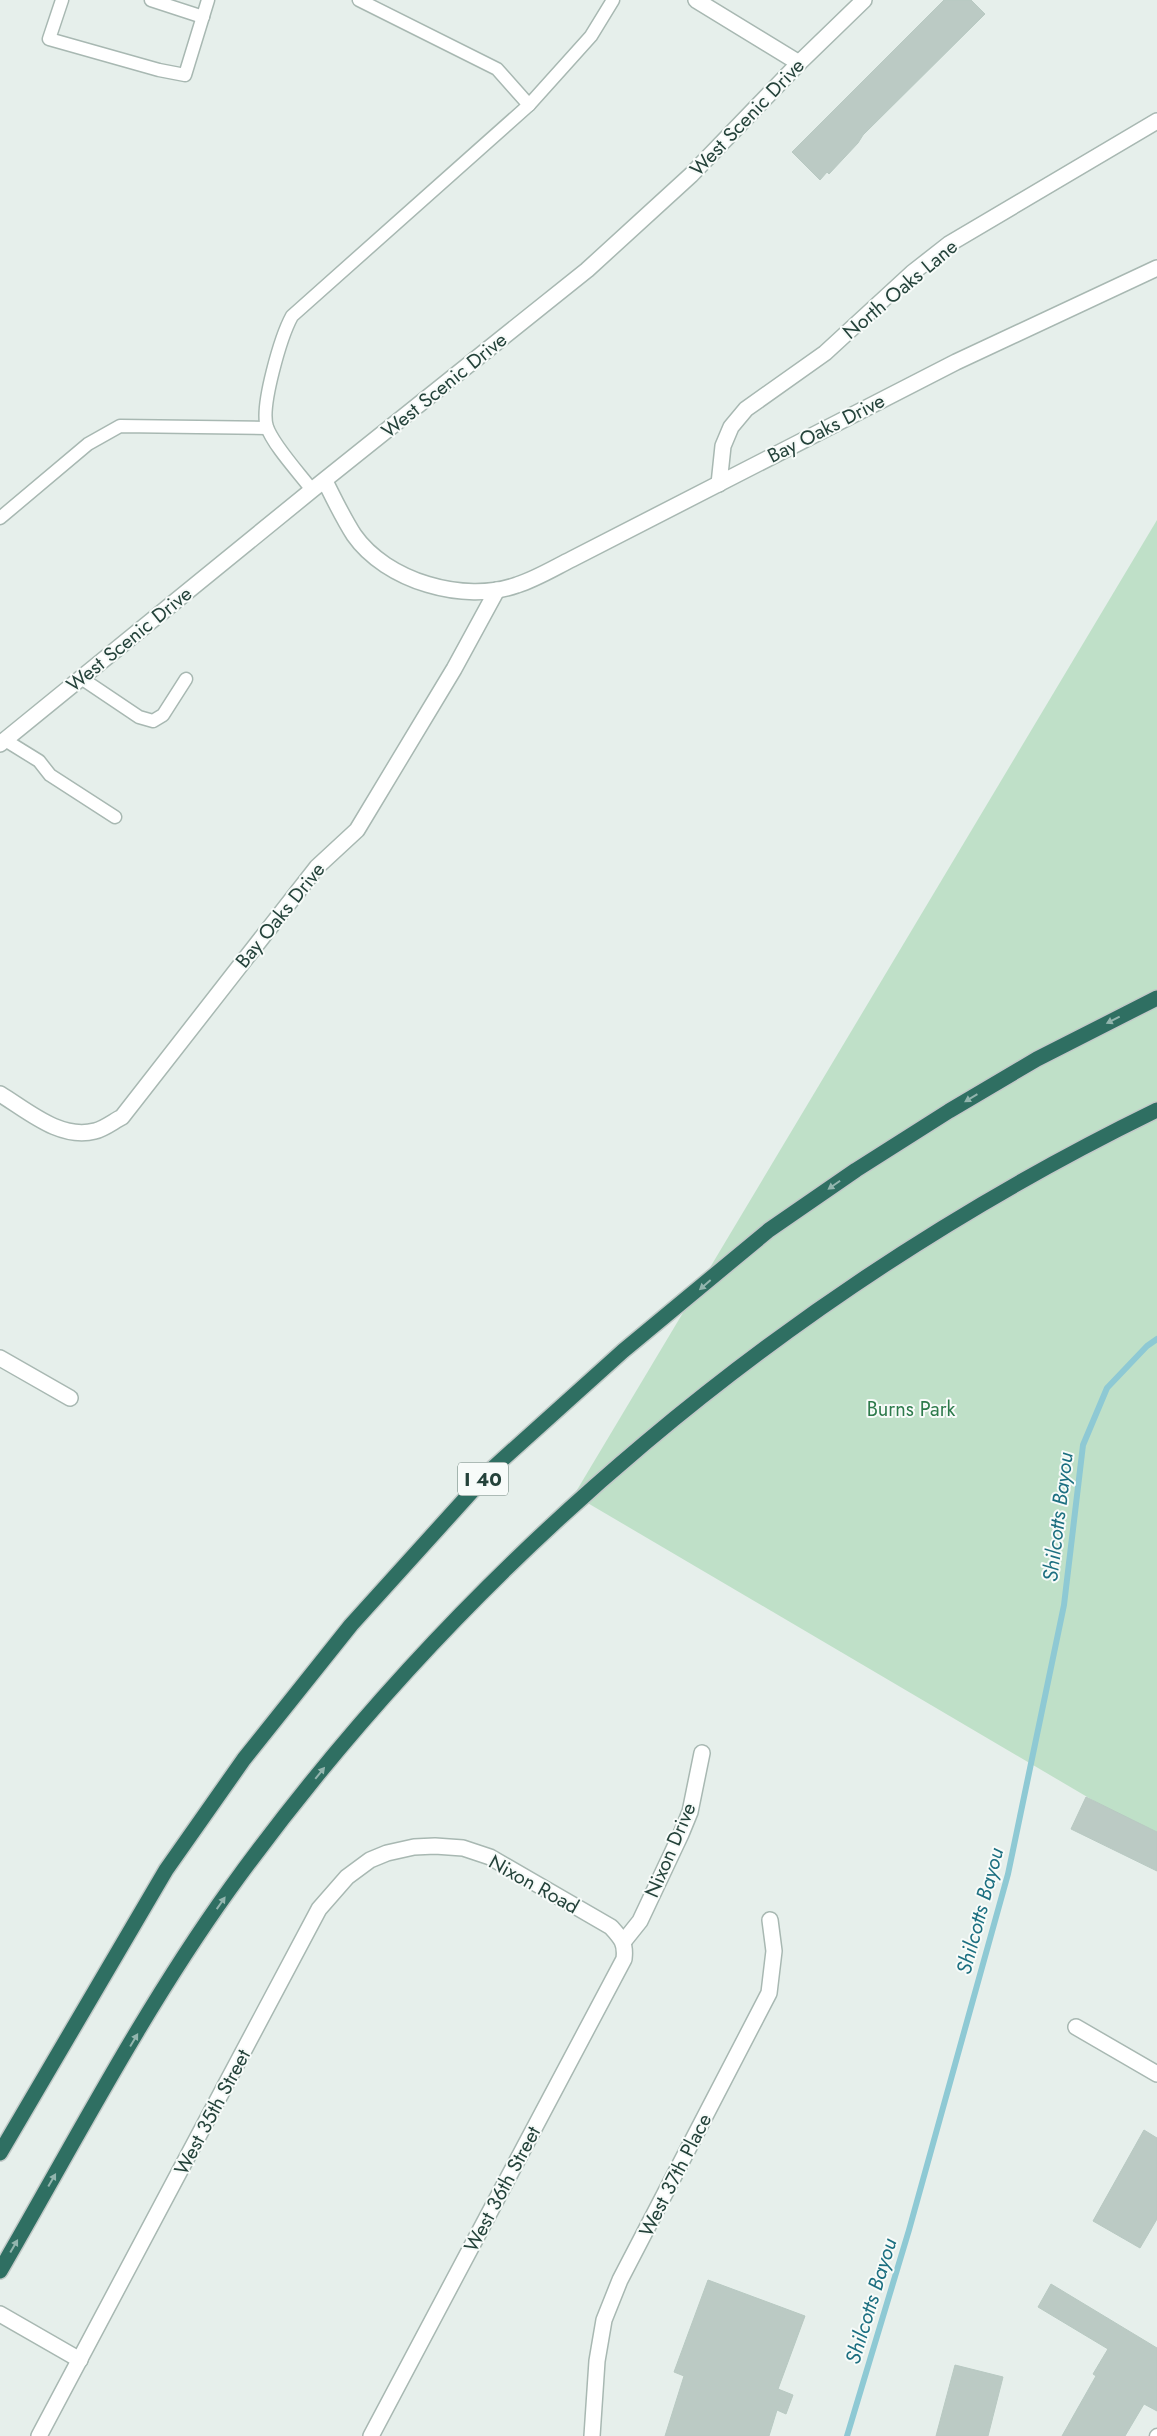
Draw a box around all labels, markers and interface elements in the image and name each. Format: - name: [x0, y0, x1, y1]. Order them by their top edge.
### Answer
- street label: West Scenic Drive: [683, 52, 811, 183]
- street label: North Oaks Lane: [837, 233, 964, 346]
- street label: West Scenic Drive: [375, 326, 513, 445]
- street label: Bay Oaks Drive: [763, 386, 890, 470]
- street label: West Scenic Drive: [60, 580, 198, 699]
- street label: Bay Oaks Drive: [229, 856, 332, 974]
- one-way arrow: [1106, 1016, 1121, 1024]
- one-way arrow: [964, 1094, 977, 1103]
- one-way arrow: [827, 1180, 841, 1190]
- one-way arrow: [699, 1279, 712, 1290]
- park label: Burns Park: [867, 1395, 956, 1424]
- water label: Shilcotts Bayou: [1035, 1450, 1081, 1584]
- road number: I 40: [458, 1462, 508, 1496]
- one-way arrow: [314, 1767, 325, 1780]
- street label: Nixon Drive: [637, 1798, 703, 1902]
- water label: Shilcotts Bayou: [949, 1844, 1011, 1978]
- street label: Nixon Road: [483, 1848, 584, 1921]
- one-way arrow: [216, 1896, 226, 1909]
- one-way arrow: [129, 2033, 138, 2046]
- street label: West 35th Street: [167, 2044, 258, 2180]
- street label: West 37th Place: [632, 2109, 719, 2242]
- street label: West 36th Street: [457, 2121, 548, 2257]
- one-way arrow: [48, 2174, 57, 2187]
- water label: Shilcotts Bayou: [838, 2234, 904, 2368]
- one-way arrow: [10, 2239, 18, 2254]

